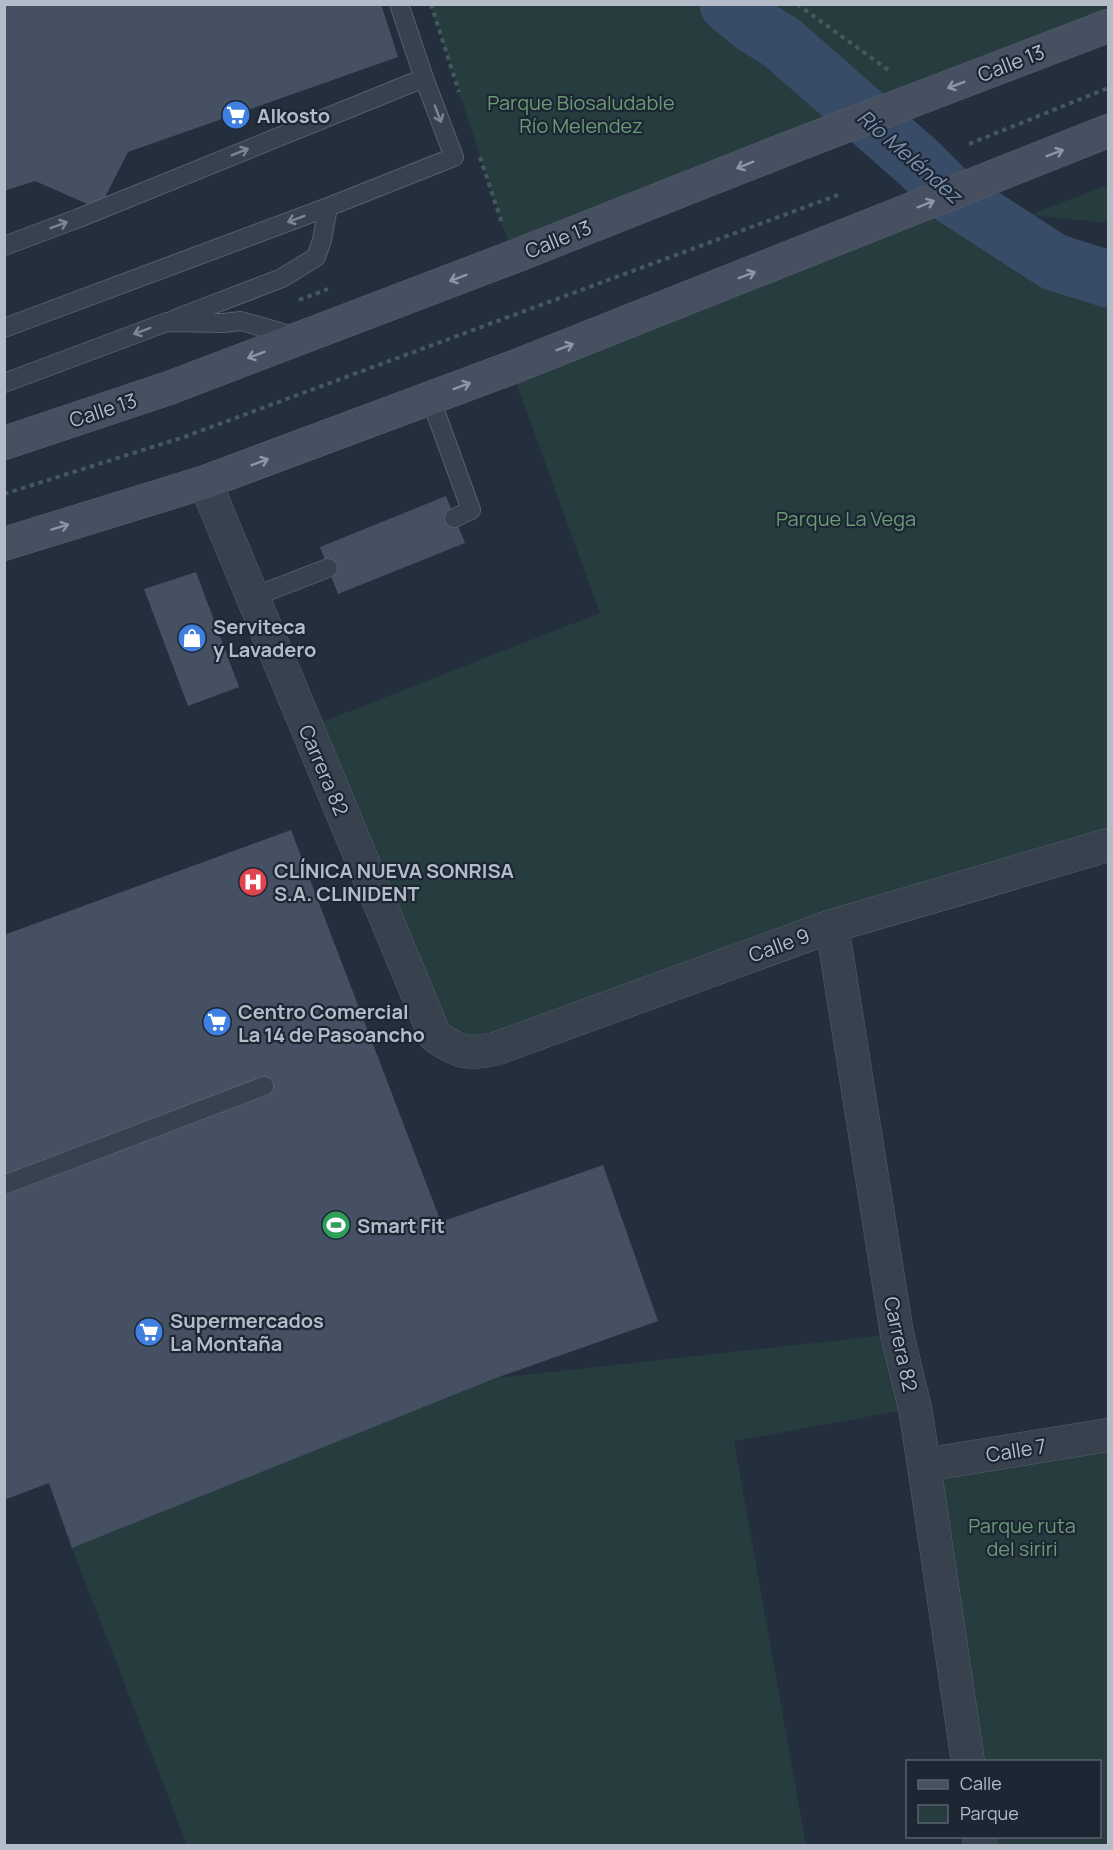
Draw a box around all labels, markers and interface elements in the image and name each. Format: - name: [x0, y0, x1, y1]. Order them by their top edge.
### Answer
- street label: Calle 13: [974, 38, 1048, 88]
- one-way arrow: [947, 80, 966, 91]
- park label: Parque Biosaludable Río Melendez: [487, 89, 675, 139]
- supermarket icon: Alkosto: [220, 99, 252, 131]
- place label: Alkosto: [257, 102, 330, 129]
- water label: Río Meléndez: [852, 103, 970, 211]
- one-way arrow: [433, 104, 444, 123]
- one-way arrow: [230, 146, 249, 157]
- one-way arrow: [1045, 146, 1063, 157]
- one-way arrow: [736, 160, 755, 171]
- one-way arrow: [916, 198, 935, 209]
- street label: Calle 13: [521, 214, 595, 264]
- one-way arrow: [287, 215, 306, 226]
- one-way arrow: [49, 219, 68, 230]
- one-way arrow: [737, 269, 756, 280]
- one-way arrow: [449, 274, 468, 285]
- one-way arrow: [133, 327, 152, 338]
- one-way arrow: [556, 340, 574, 351]
- one-way arrow: [247, 350, 266, 361]
- one-way arrow: [452, 379, 471, 390]
- street label: Calle 13: [66, 386, 140, 434]
- one-way arrow: [250, 455, 269, 466]
- park label: Parque La Vega: [776, 505, 916, 532]
- one-way arrow: [50, 521, 69, 532]
- place label: Serviteca y Lavadero: [213, 613, 316, 663]
- shop icon: Serviteca y Lavadero: [176, 622, 208, 654]
- street label: Carrera 82: [293, 720, 355, 820]
- place label: CLÍNICA NUEVA SONRISA S.A. CLINIDENT: [274, 857, 515, 907]
- hospital icon: CLÍNICA NUEVA SONRISA S.A. CLINIDENT: [237, 866, 269, 898]
- street label: Calle 9: [745, 922, 813, 968]
- place label: Centro Comercial La 14 de Pasoancho: [238, 998, 425, 1048]
- supermarket icon: Centro Comercial La 14 de Pasoancho: [201, 1006, 233, 1038]
- sports icon: Smart Fit: [320, 1209, 352, 1241]
- place label: Smart Fit: [357, 1212, 445, 1239]
- street label: Carrera 82: [878, 1294, 924, 1394]
- place label: Supermercados La Montaña: [170, 1307, 324, 1357]
- supermarket icon: Supermercados La Montaña: [133, 1316, 165, 1348]
- street label: Calle 7: [984, 1432, 1048, 1468]
- park label: Parque ruta del siriri: [968, 1512, 1076, 1562]
- legend: [906, 1760, 1101, 1838]
- text: Calle: [960, 1771, 1002, 1795]
- text: Parque: [960, 1801, 1019, 1825]

